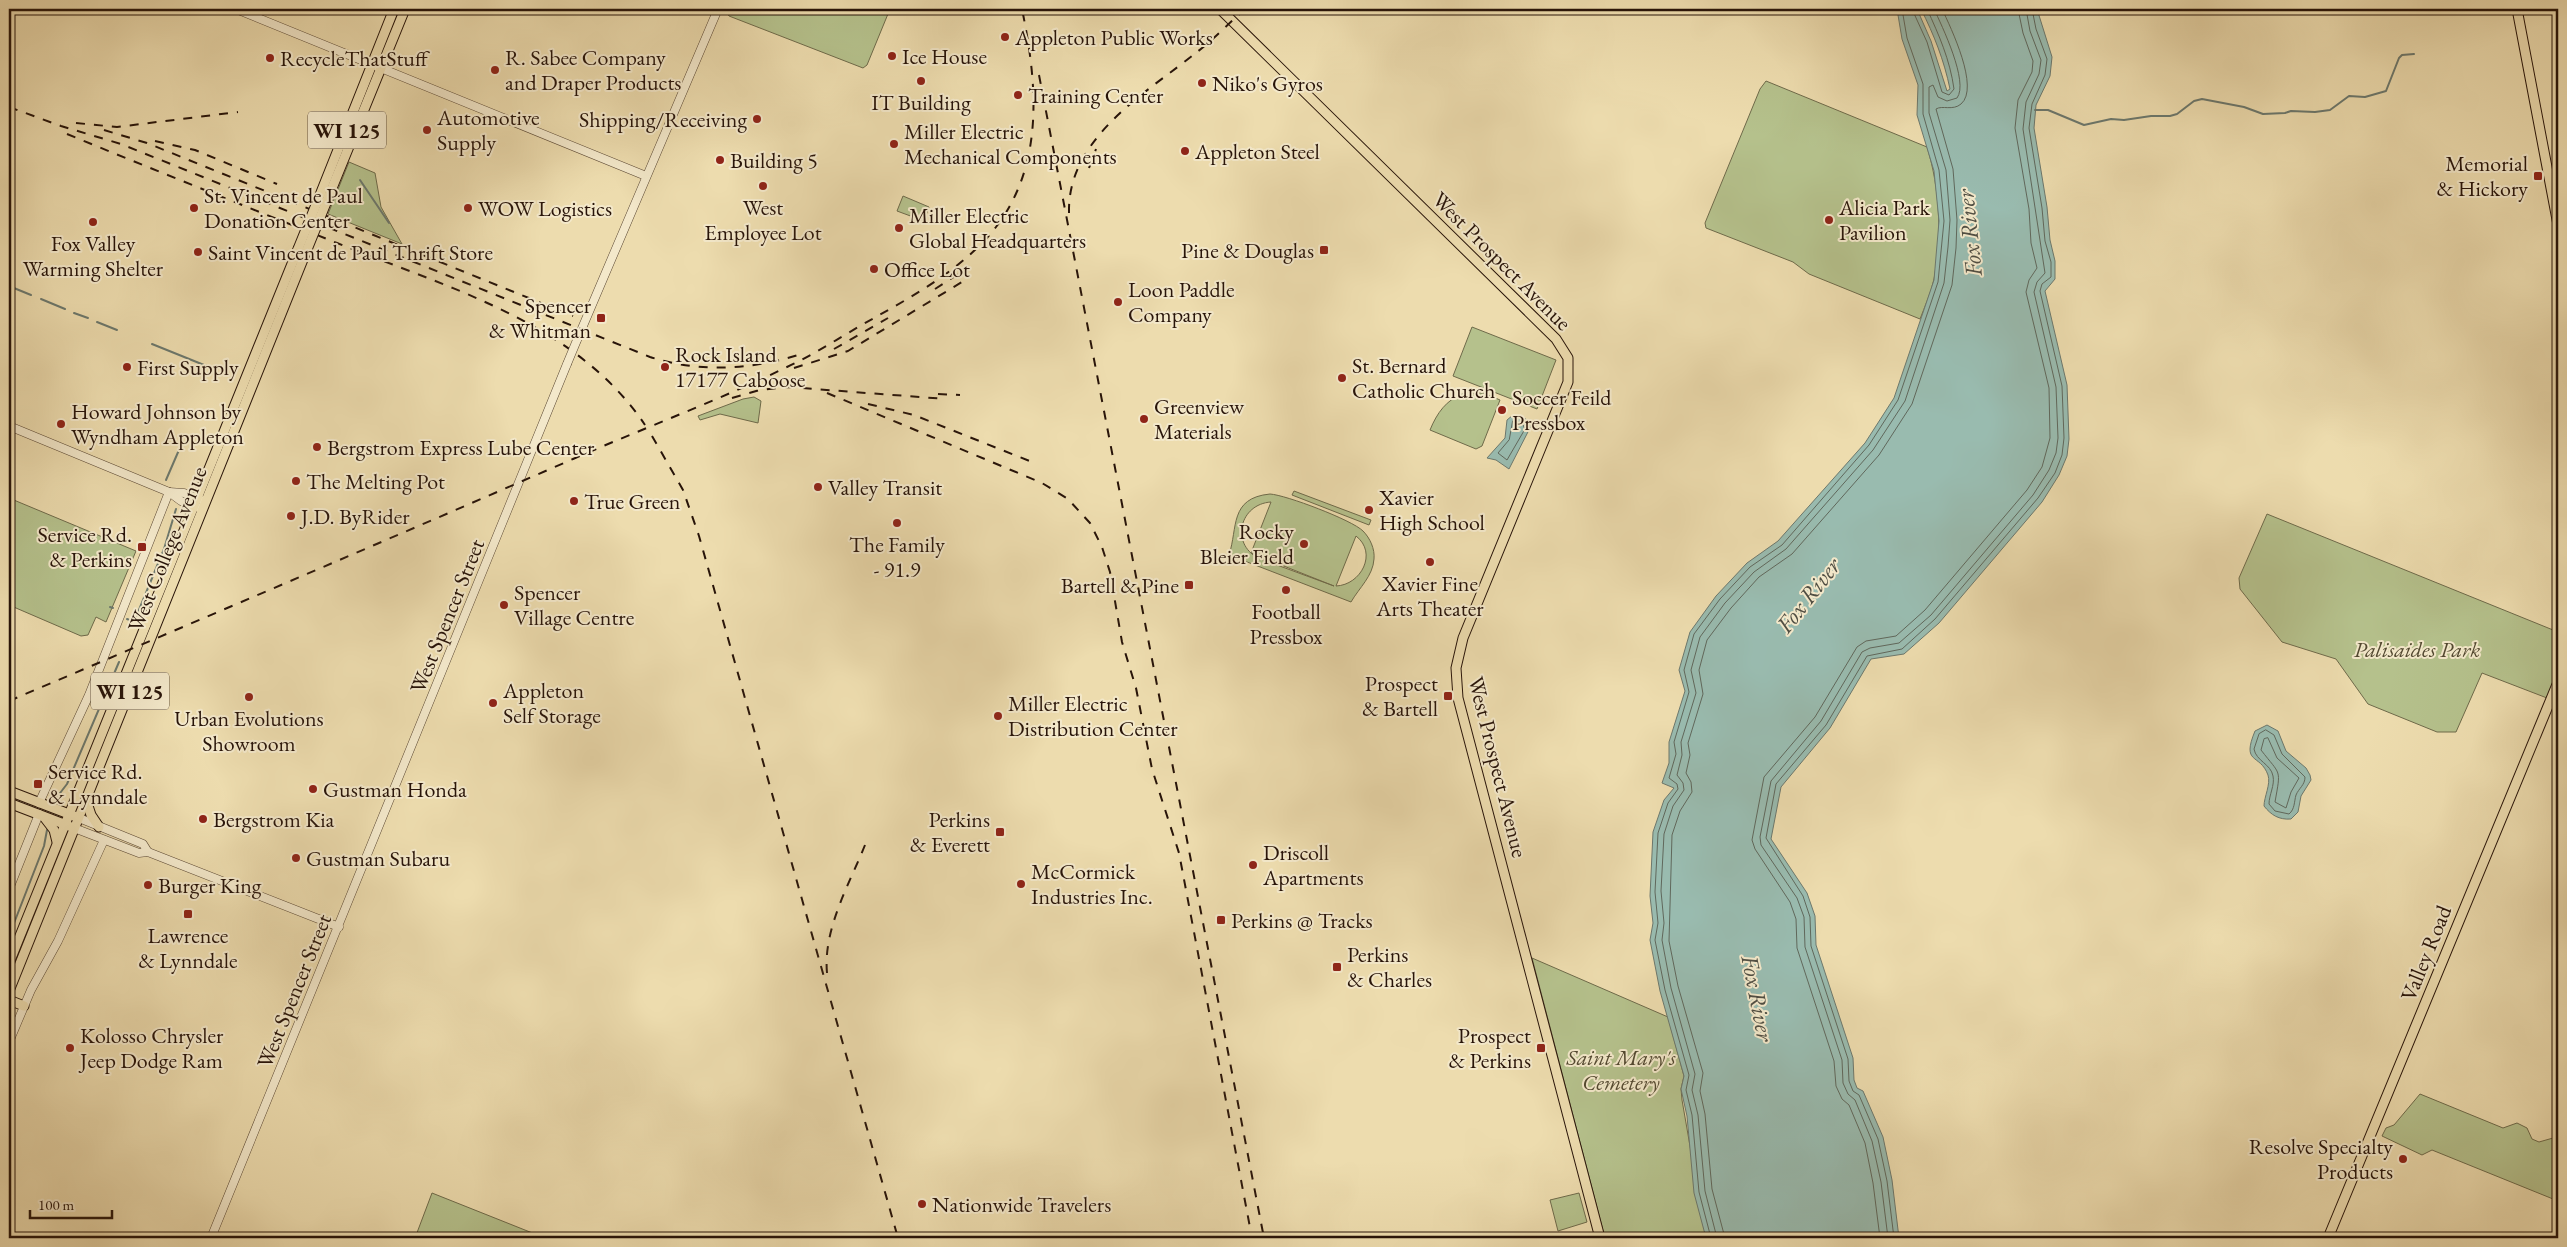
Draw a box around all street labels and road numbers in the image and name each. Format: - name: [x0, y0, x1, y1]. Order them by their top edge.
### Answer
- road number: WI 125: [308, 112, 386, 148]
- street label: West Prospect Avenue: [1426, 185, 1578, 337]
- street label: West College Avenue: [121, 462, 214, 636]
- street label: West Spencer Street: [403, 534, 491, 697]
- road number: WI 125: [91, 672, 169, 709]
- street label: West Prospect Avenue: [1461, 673, 1535, 861]
- street label: Valley Road: [2394, 900, 2459, 1005]
- street label: West Spencer Street: [250, 909, 338, 1072]

